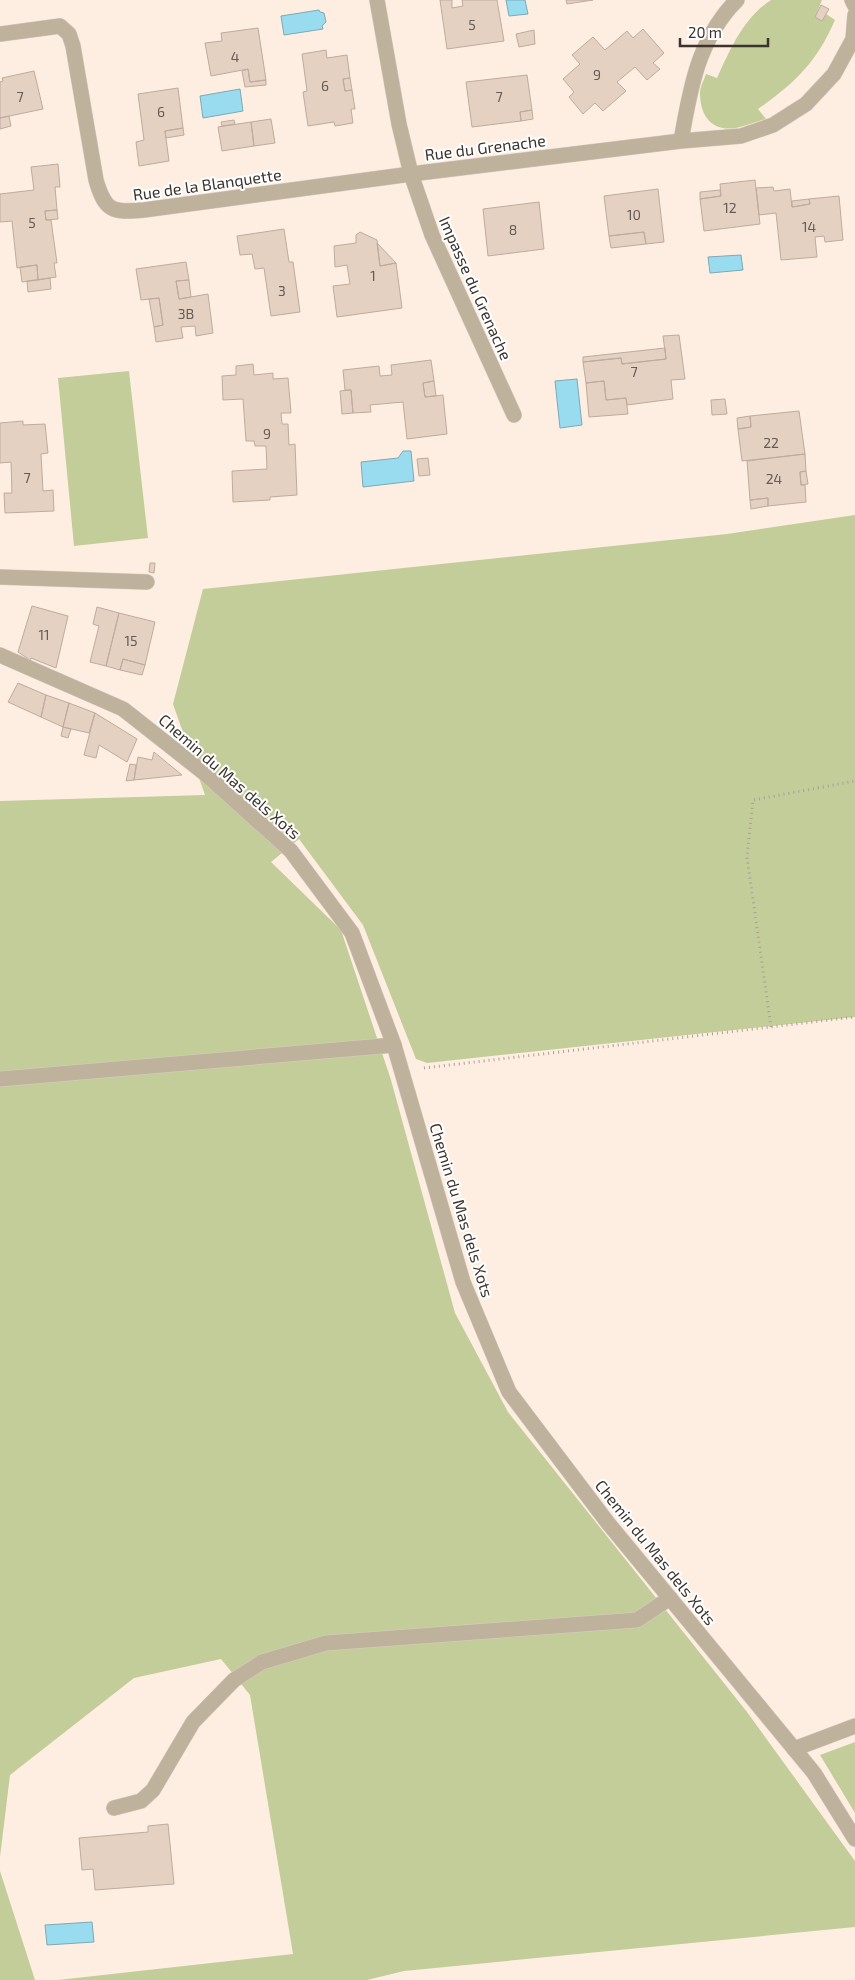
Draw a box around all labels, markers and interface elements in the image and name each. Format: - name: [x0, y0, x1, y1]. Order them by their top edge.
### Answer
- scale bar: [680, 15, 768, 47]
- house number: 5: [468, 16, 476, 33]
- text: 20 m: [688, 23, 722, 41]
- house number: 4: [231, 48, 239, 65]
- house number: 9: [593, 66, 601, 83]
- house number: 6: [321, 77, 329, 94]
- house number: 7: [16, 88, 24, 105]
- house number: 7: [495, 88, 503, 105]
- house number: 6: [157, 103, 165, 120]
- street label: Rue du Grenache: [423, 130, 547, 164]
- street label: Rue de la Blanquette: [131, 164, 283, 204]
- house number: 12: [723, 199, 737, 216]
- house number: 10: [627, 206, 641, 223]
- street label: Impasse du Grenache: [436, 213, 516, 363]
- house number: 5: [28, 214, 36, 231]
- house number: 14: [802, 218, 816, 235]
- house number: 8: [509, 221, 517, 238]
- house number: 1: [370, 267, 376, 284]
- house number: 3: [278, 282, 286, 299]
- house number: 3B: [178, 305, 194, 322]
- house number: 7: [630, 363, 638, 380]
- house number: 9: [263, 425, 271, 442]
- house number: 22: [763, 434, 779, 451]
- house number: 7: [23, 469, 31, 486]
- house number: 24: [766, 470, 782, 487]
- house number: 11: [38, 626, 50, 643]
- house number: 15: [124, 632, 138, 649]
- street label: Chemin du Mas dels Xots: [155, 709, 305, 843]
- street label: Chemin du Mas dels Xots: [426, 1121, 498, 1299]
- street label: Chemin du Mas dels Xots: [592, 1476, 720, 1628]

